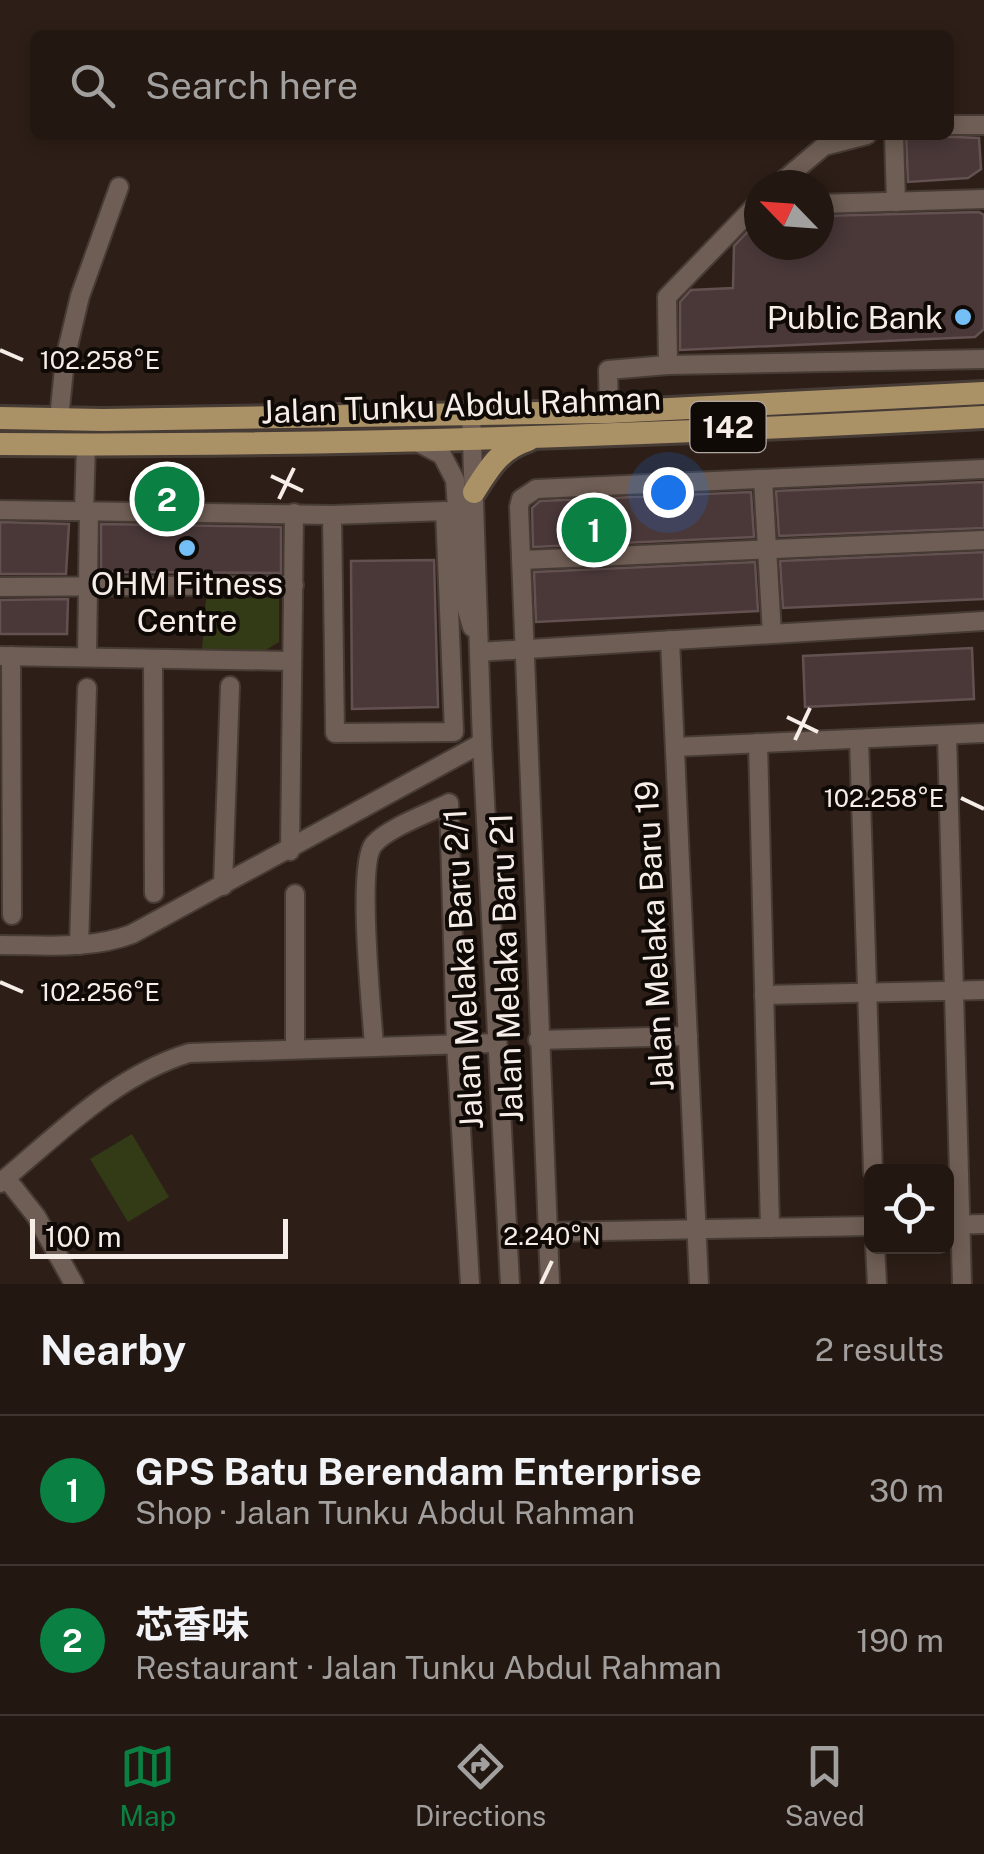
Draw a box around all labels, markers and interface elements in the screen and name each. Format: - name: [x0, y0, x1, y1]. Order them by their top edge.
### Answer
- search box: [30, 30, 954, 140]
- icon: search: [65, 58, 120, 113]
- text: Search here: [145, 63, 358, 108]
- north arrow: [744, 170, 834, 260]
- place label: Public Bank: [767, 299, 943, 336]
- marker: Public Bank: [952, 306, 974, 328]
- text: 102.258°E: [40, 345, 160, 375]
- street label: Jalan Tunku Abdul Rahman: [260, 380, 662, 430]
- road number: 142: [690, 402, 766, 452]
- pin: 2: [134, 462, 200, 536]
- your location: [643, 467, 694, 518]
- pin: 1: [562, 492, 626, 568]
- marker: OHM Fitness Centre: [176, 537, 198, 559]
- place label: OHM Fitness Centre: [91, 565, 283, 639]
- street label: Jalan Melaka Baru 19: [627, 780, 681, 1092]
- text: 102.258°E: [824, 783, 944, 813]
- street label: Jalan Melaka Baru 2/1: [436, 808, 490, 1130]
- street label: Jalan Melaka Baru 21: [482, 812, 530, 1124]
- text: 102.256°E: [40, 977, 160, 1007]
- map controls: [864, 1164, 954, 1254]
- button: locate: [864, 1164, 954, 1254]
- scale bar: [30, 1214, 288, 1258]
- text: 100 m: [45, 1220, 122, 1253]
- text: 2.240°N: [503, 1221, 601, 1251]
- text: Nearby: [40, 1325, 186, 1374]
- text: 2 results: [815, 1331, 944, 1368]
- text: GPS Batu Berendam Enterprise: [135, 1449, 702, 1494]
- text: 1: [66, 1472, 79, 1509]
- text: 30 m: [869, 1472, 944, 1509]
- text: Shop · Jalan Tunku Abdul Rahman: [135, 1494, 635, 1531]
- text: 芯香味: [135, 1602, 249, 1647]
- text: 2: [62, 1622, 83, 1659]
- text: 190 m: [856, 1622, 944, 1659]
- text: Restaurant · Jalan Tunku Abdul Rahman: [135, 1649, 722, 1686]
- tab: Map: [119, 1739, 176, 1832]
- tab: Directions: [415, 1739, 546, 1832]
- tab: Saved: [785, 1739, 865, 1832]

